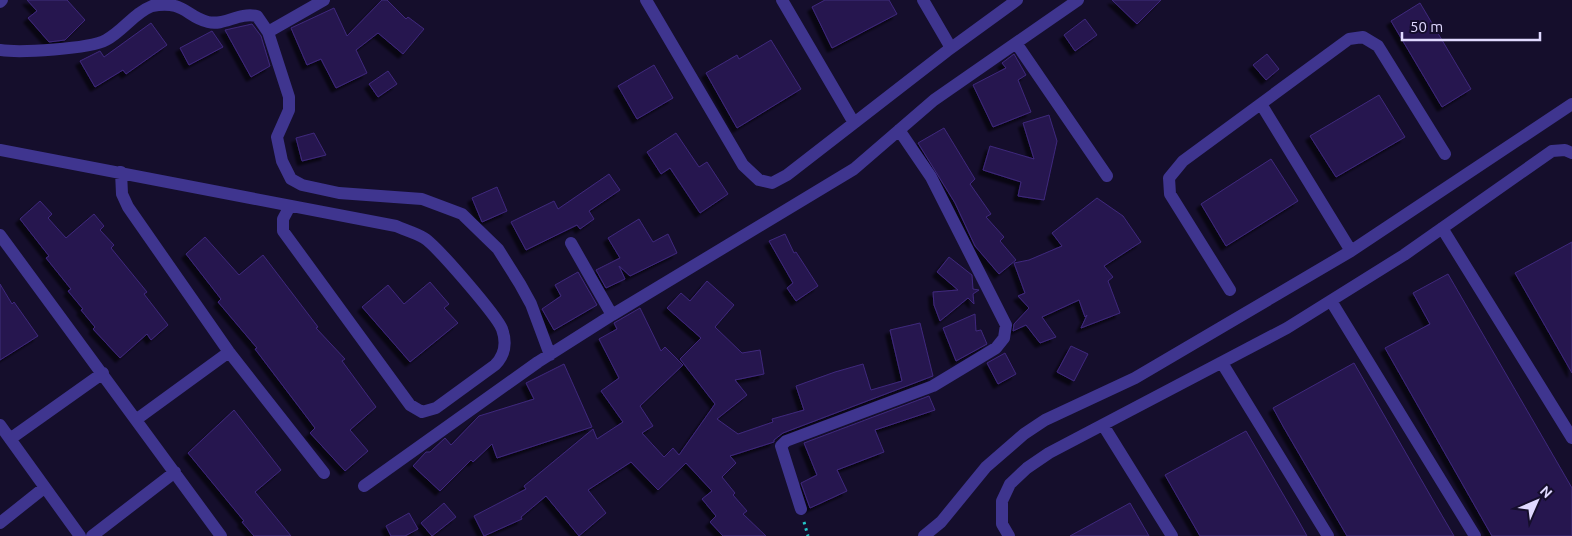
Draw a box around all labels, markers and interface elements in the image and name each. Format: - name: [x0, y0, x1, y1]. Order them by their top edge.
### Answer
- scale bar: [1402, 10, 1540, 42]
- text: 50 m: [1410, 18, 1443, 35]
- north arrow: [1512, 476, 1562, 526]
- text: N: [1537, 482, 1556, 501]

